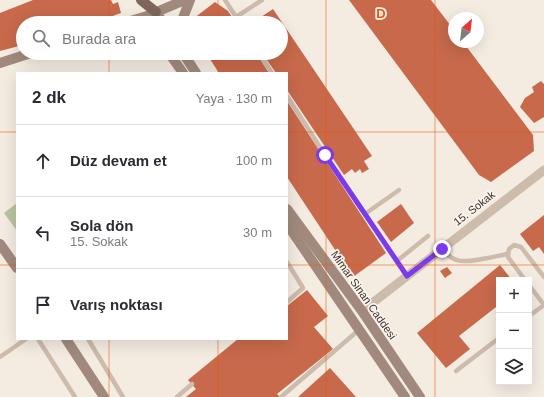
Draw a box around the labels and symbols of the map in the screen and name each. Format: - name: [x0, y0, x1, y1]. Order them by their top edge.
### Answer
- text: D: [376, 6, 386, 21]
- north arrow: [448, 12, 484, 48]
- route start: [316, 146, 334, 164]
- street label: 15. Sokak: [451, 188, 497, 228]
- route end: [433, 240, 451, 258]
- street label: Mimar Sinan Caddesi: [329, 248, 399, 342]

